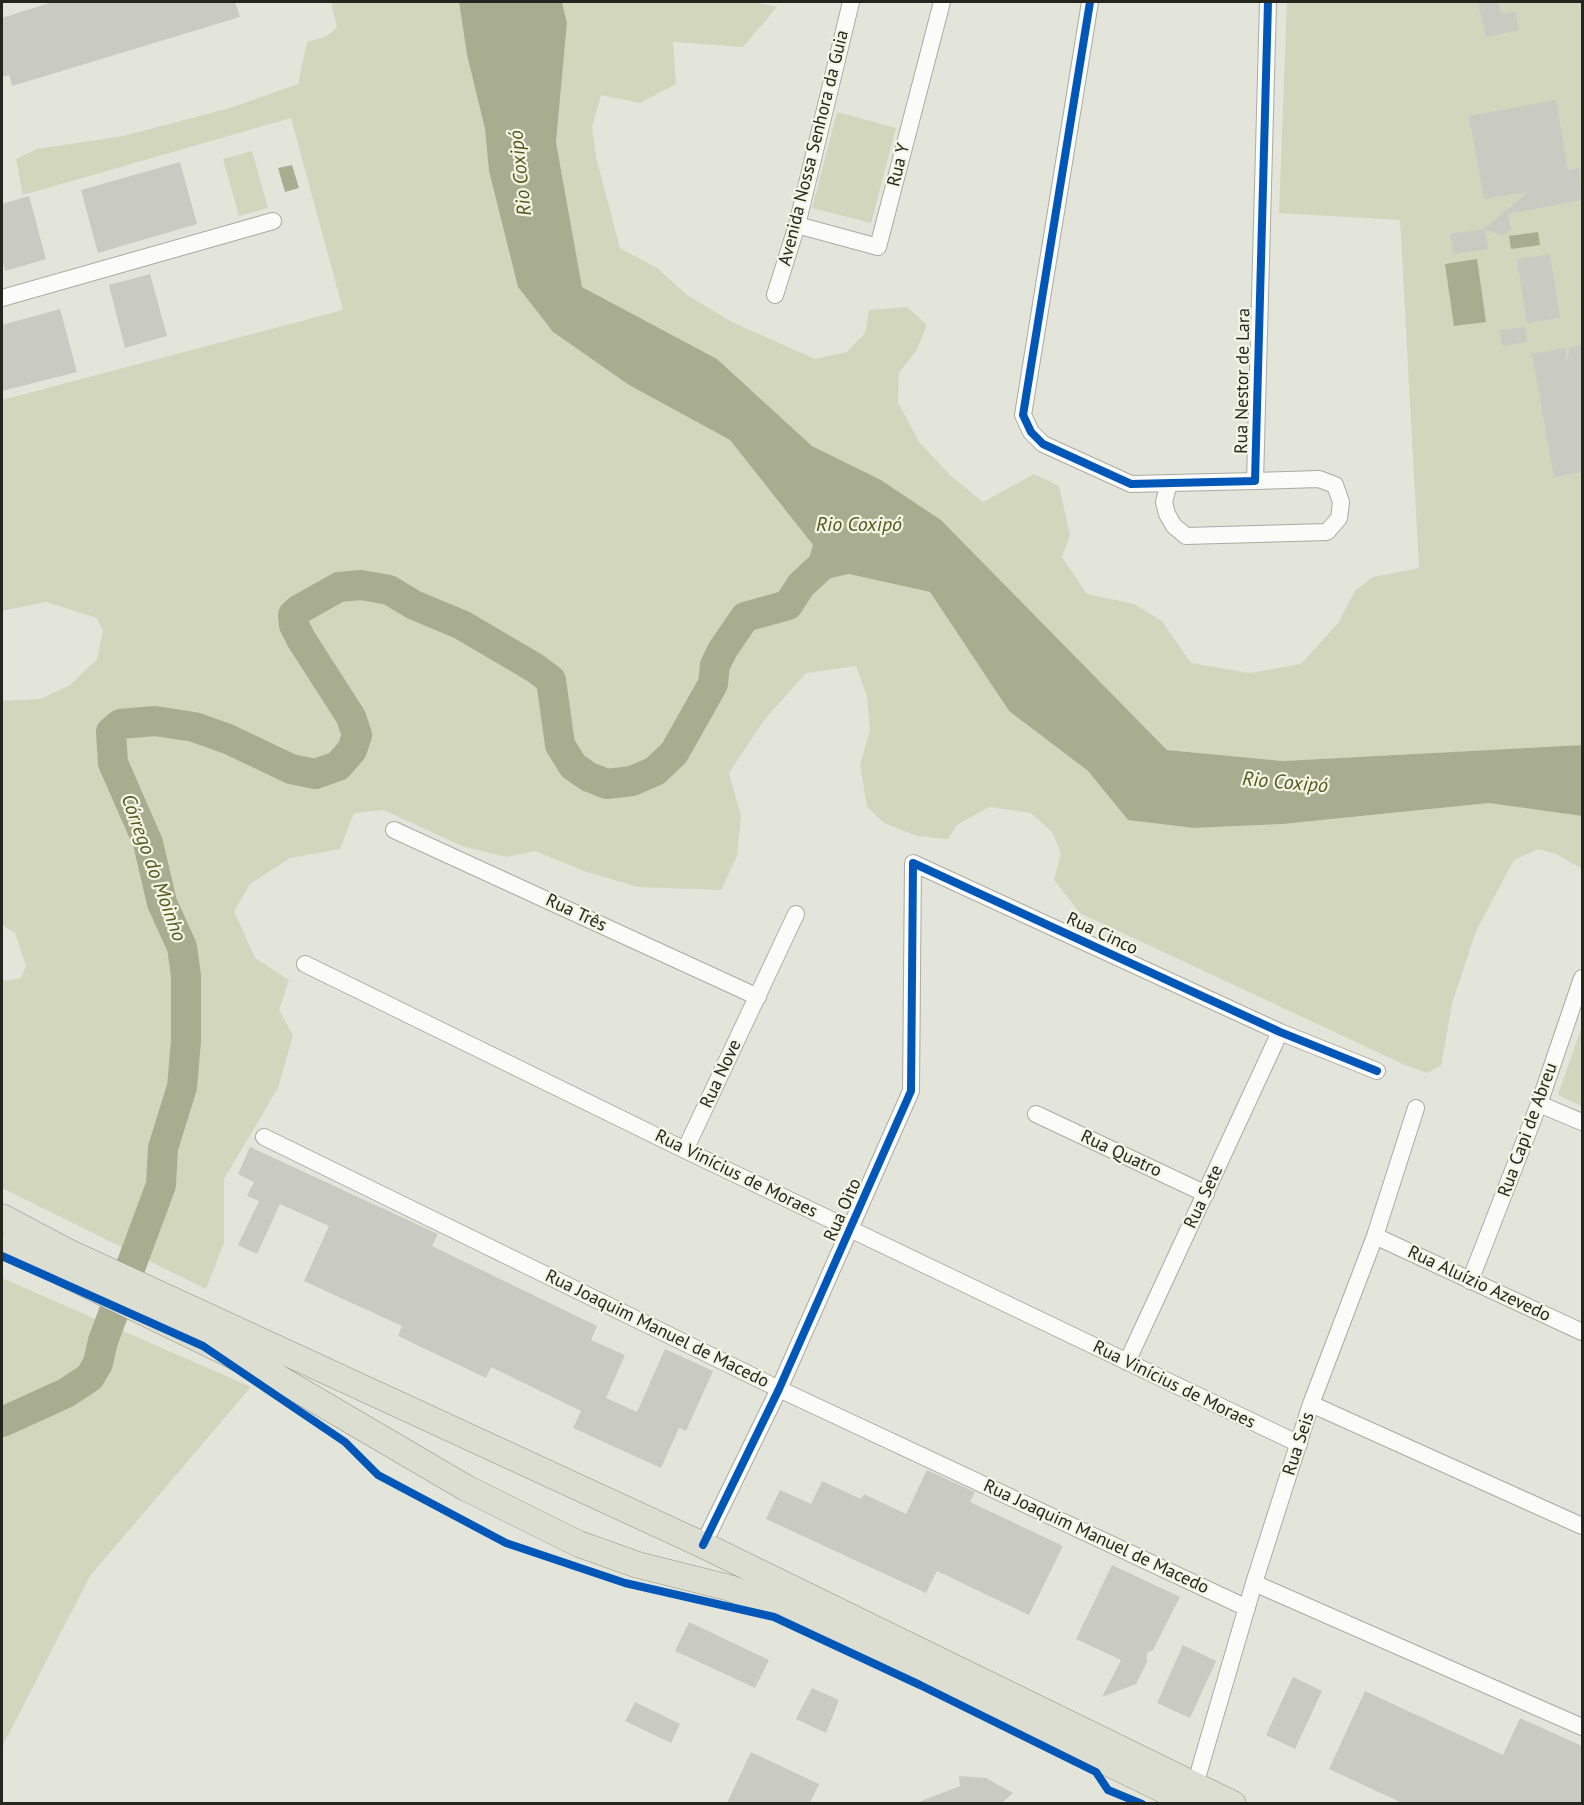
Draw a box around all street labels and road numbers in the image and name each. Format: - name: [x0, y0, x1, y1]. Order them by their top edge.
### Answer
- street label: Avenida Nossa Senhora da Guia: [774, 28, 854, 268]
- street label: Rua Y: [883, 141, 915, 189]
- street label: Rua Nestor de Lara: [1231, 308, 1255, 454]
- street label: Rua Três: [542, 889, 610, 937]
- street label: Rua Cinco: [1063, 908, 1141, 960]
- street label: Rua Nove: [696, 1036, 746, 1112]
- street label: Rua Capi de Abreu: [1494, 1060, 1562, 1200]
- street label: Rua Vinícius de Moraes: [651, 1125, 821, 1223]
- street label: Rua Quatro: [1077, 1126, 1165, 1182]
- street label: Rua Sete: [1180, 1162, 1228, 1232]
- street label: Rua Oito: [820, 1175, 866, 1245]
- street label: Rua Aluízio Azevedo: [1404, 1241, 1554, 1327]
- street label: Rua Joaquim Manuel de Macedo: [542, 1265, 772, 1393]
- street label: Rua Vinícius de Moraes: [1089, 1336, 1259, 1434]
- street label: Rua Seis: [1279, 1410, 1319, 1478]
- street label: Rua Joaquim Manuel de Macedo: [980, 1475, 1212, 1599]

